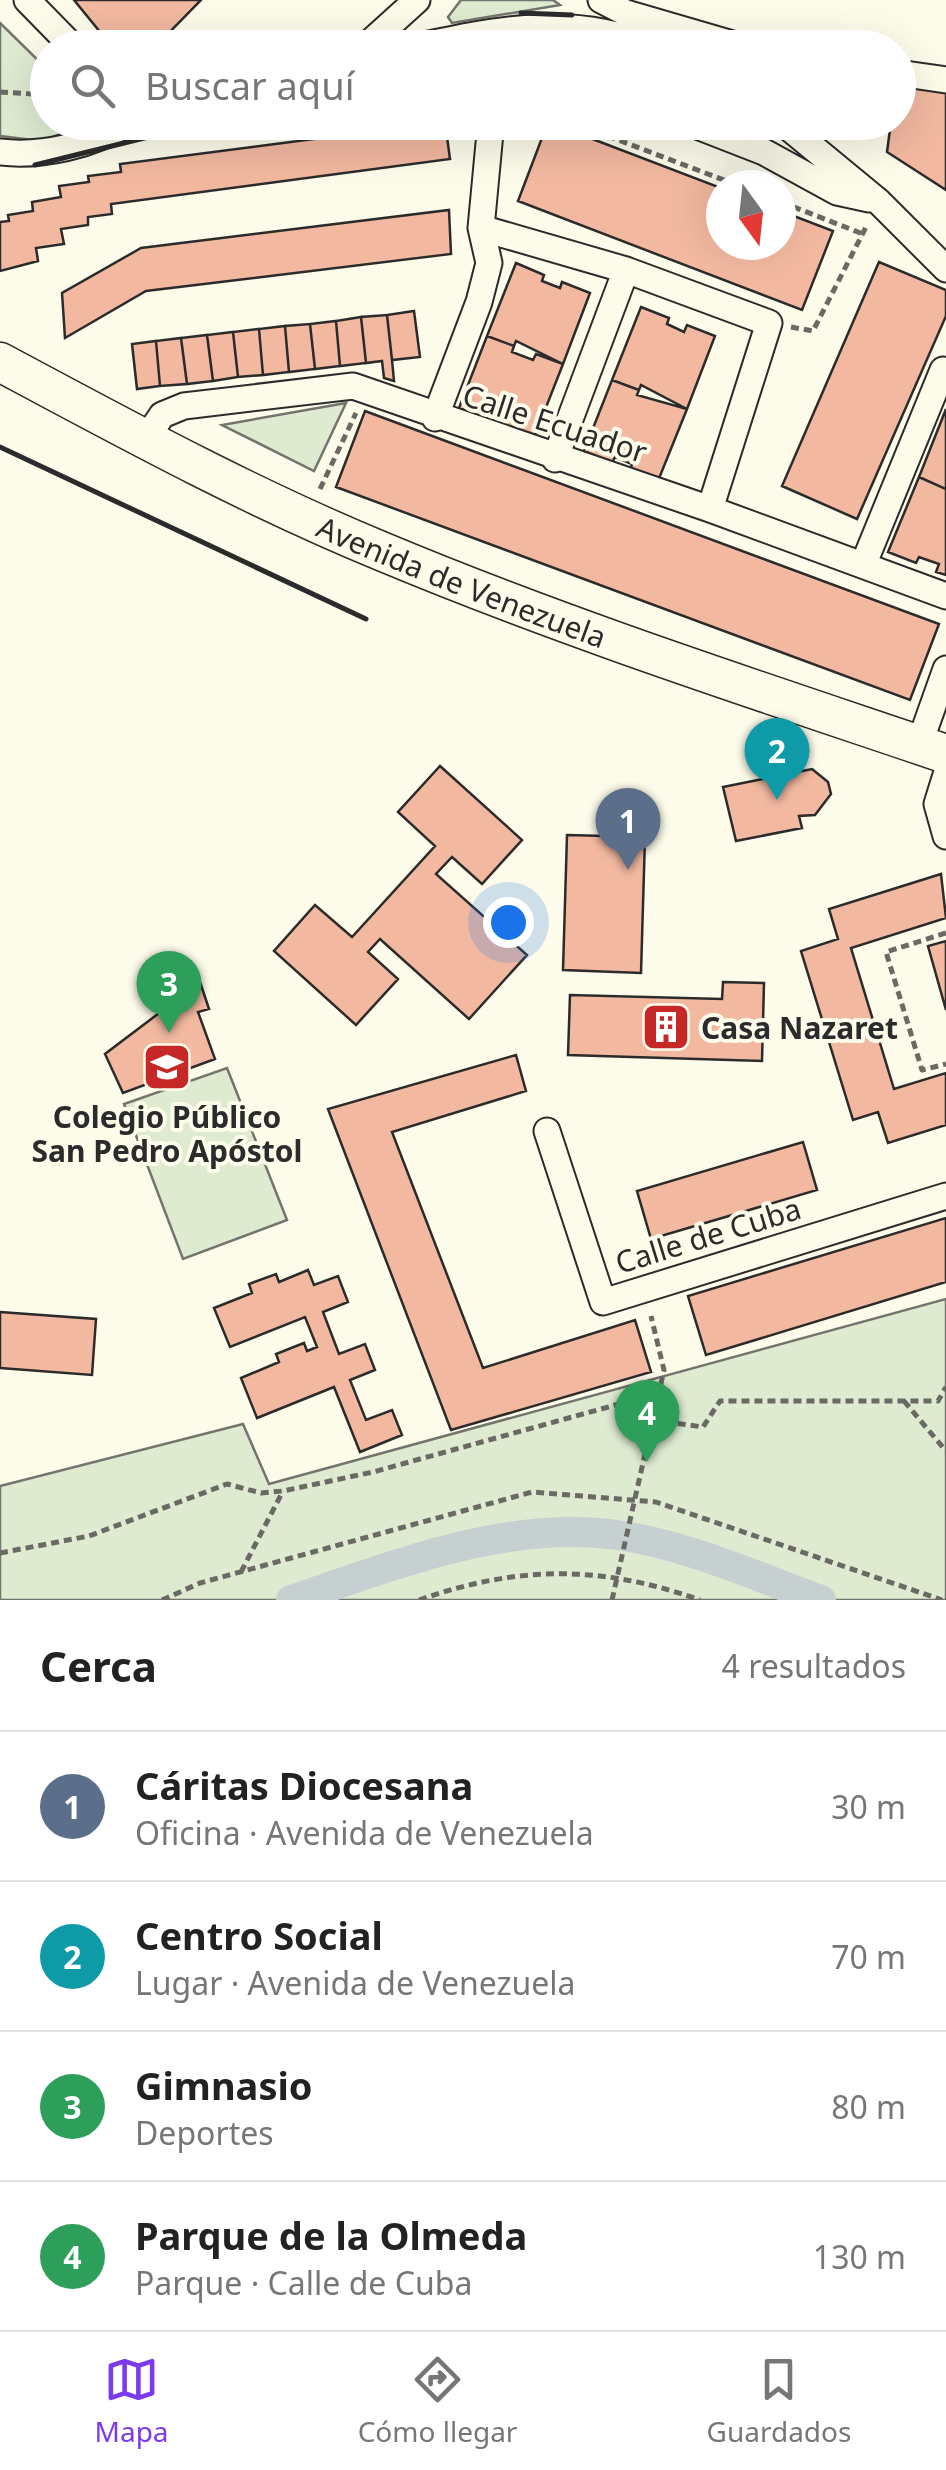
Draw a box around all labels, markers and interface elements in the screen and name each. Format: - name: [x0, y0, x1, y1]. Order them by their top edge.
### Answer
- search box: [30, 30, 916, 140]
- icon: search: [65, 58, 120, 113]
- text: Buscar aquí: [145, 59, 355, 111]
- north arrow: [706, 170, 796, 260]
- street label: Calle Ecuador: [458, 374, 652, 472]
- street label: Avenida de Venezuela: [311, 506, 612, 657]
- pin: 2: [744, 718, 810, 800]
- pin: 1: [596, 788, 660, 870]
- your location: [483, 897, 534, 948]
- pin: 3: [136, 950, 202, 1033]
- building icon: Casa Nazaret: [640, 1001, 692, 1053]
- place label: Casa Nazaret: [701, 1007, 898, 1048]
- school or university icon: Colegio Público San Pedro Apóstol: [141, 1041, 193, 1093]
- place label: Colegio Público San Pedro Apóstol: [32, 1096, 302, 1171]
- street label: Calle de Cuba: [610, 1187, 806, 1283]
- pin: 4: [614, 1380, 680, 1462]
- text: Cerca: [40, 1637, 157, 1694]
- text: 4 resultados: [722, 1644, 906, 1687]
- text: Cáritas Diocesana: [135, 1759, 473, 1811]
- text: 1: [63, 1785, 82, 1828]
- text: 30 m: [831, 1785, 906, 1828]
- text: Oficina · Avenida de Venezuela: [135, 1811, 594, 1854]
- text: Centro Social: [135, 1909, 383, 1961]
- text: 2: [63, 1935, 82, 1978]
- text: 70 m: [831, 1935, 906, 1978]
- text: Lugar · Avenida de Venezuela: [135, 1961, 576, 2004]
- text: Gimnasio: [135, 2059, 313, 2111]
- text: 3: [63, 2085, 82, 2128]
- text: 80 m: [831, 2085, 906, 2128]
- text: Deportes: [135, 2111, 274, 2154]
- text: Parque de la Olmeda: [135, 2209, 527, 2261]
- text: 4: [63, 2235, 82, 2278]
- text: 130 m: [813, 2235, 906, 2278]
- text: Parque · Calle de Cuba: [135, 2261, 472, 2304]
- tab: Mapa: [95, 2352, 169, 2450]
- tab: Cómo llegar: [358, 2352, 517, 2450]
- tab: Guardados: [707, 2352, 851, 2450]

